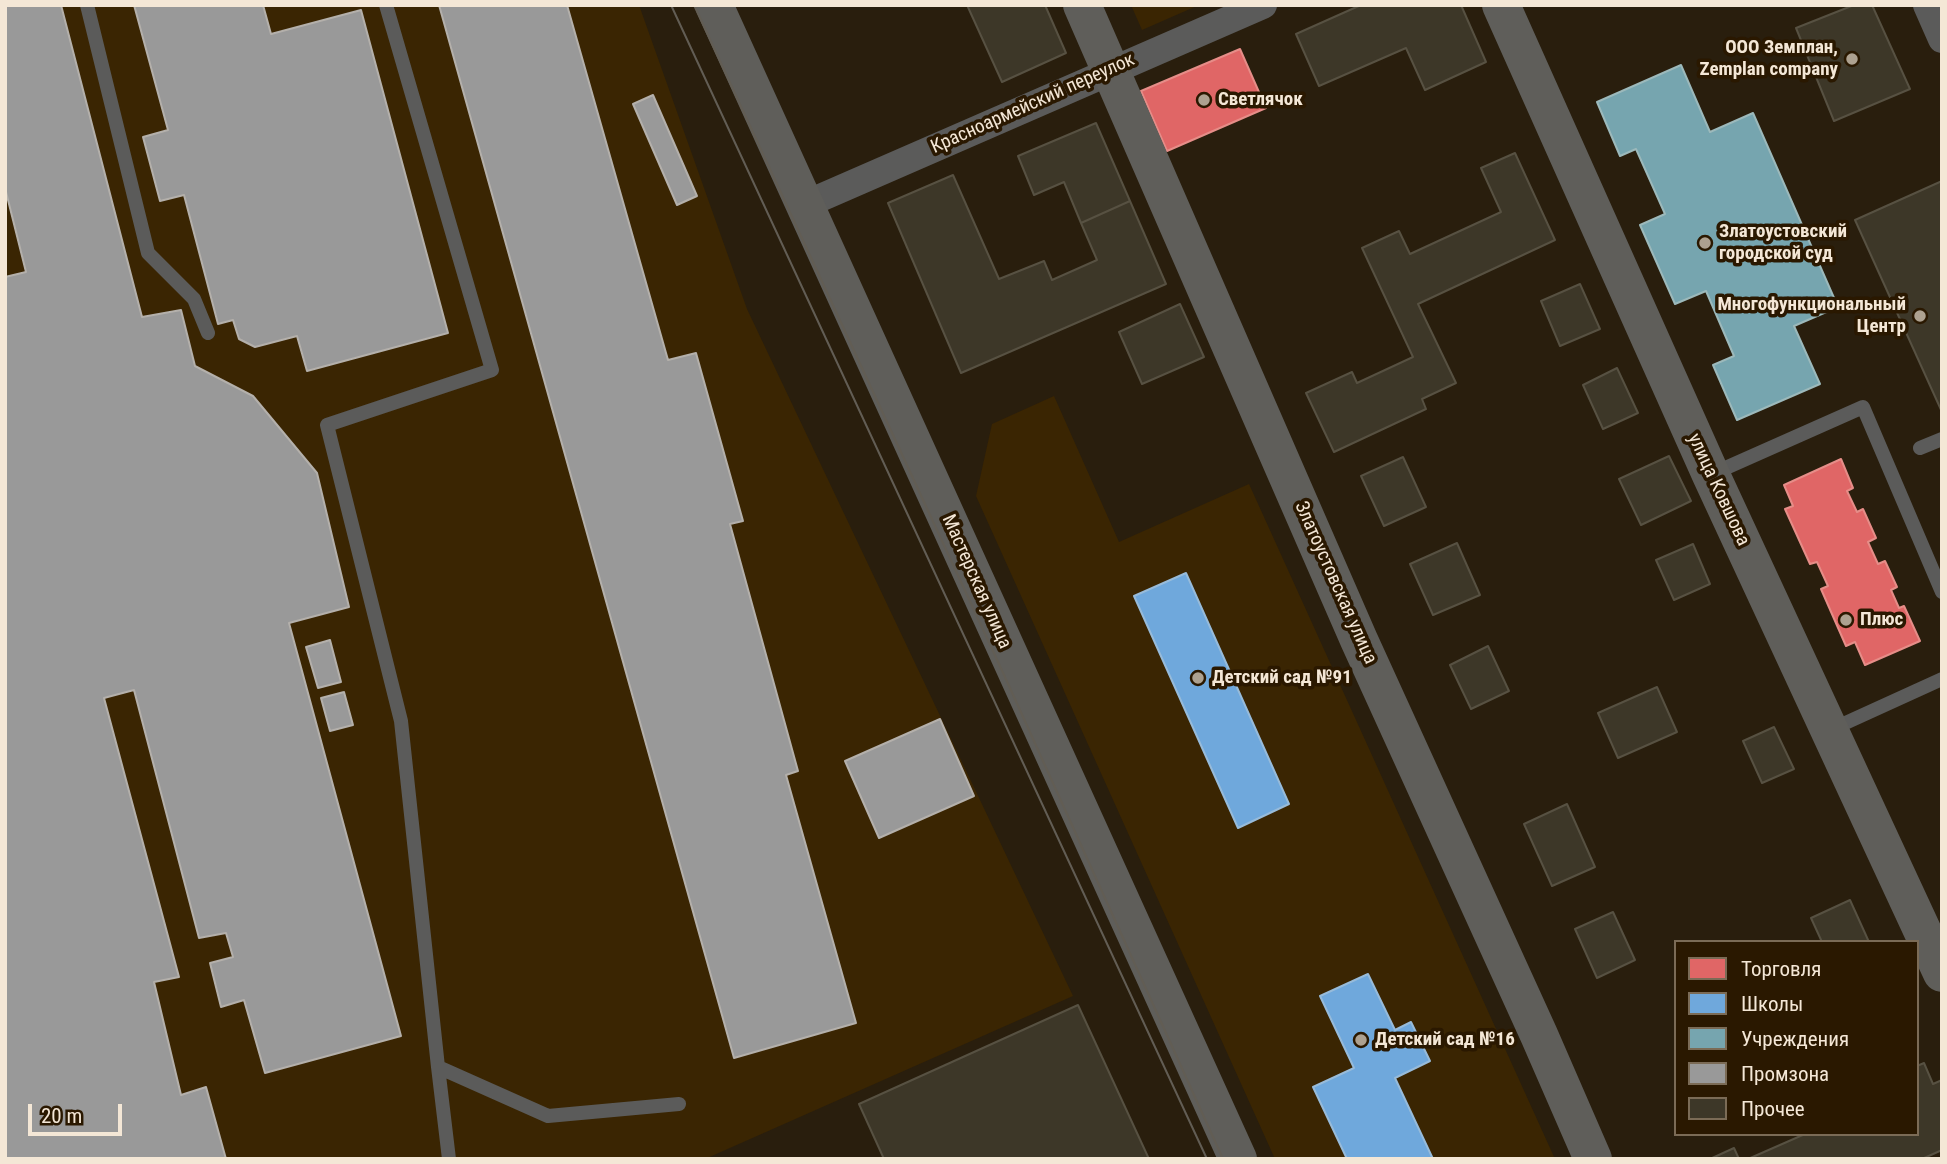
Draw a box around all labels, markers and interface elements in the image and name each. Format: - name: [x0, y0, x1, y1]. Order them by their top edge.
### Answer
- place label: ООО Земплан, Zemplan company: [1700, 37, 1838, 81]
- street label: Красноармейский переулок: [928, 49, 1138, 159]
- marker: ООО Земплан, Zemplan company: [1844, 51, 1860, 67]
- place label: Светлячок: [1218, 89, 1303, 111]
- marker: Светлячок: [1196, 92, 1212, 108]
- place label: Златоустовский городской суд: [1719, 221, 1847, 265]
- marker: Златоустовский городской суд: [1697, 235, 1713, 251]
- place label: Многофункциональный Центр: [1717, 294, 1906, 338]
- marker: Многофункциональный Центр: [1912, 308, 1928, 324]
- street label: улица Ковшова: [1682, 430, 1754, 550]
- street label: Златоустовская улица: [1289, 498, 1381, 668]
- street label: Мастерская улица: [936, 511, 1016, 653]
- place label: Плюс: [1860, 609, 1903, 631]
- marker: Плюс: [1838, 612, 1854, 628]
- place label: Детский сад №91: [1212, 667, 1352, 689]
- marker: Детский сад №91: [1190, 670, 1206, 686]
- legend: [1674, 940, 1919, 1136]
- text: Торговля: [1741, 957, 1821, 981]
- text: Школы: [1741, 992, 1803, 1016]
- text: Учреждения: [1741, 1027, 1849, 1051]
- place label: Детский сад №16: [1375, 1029, 1515, 1051]
- marker: Детский сад №16: [1353, 1032, 1369, 1048]
- text: Промзона: [1741, 1062, 1829, 1086]
- scale bar: [32, 1090, 126, 1134]
- text: Прочее: [1741, 1097, 1805, 1121]
- text: 20 m: [41, 1104, 82, 1128]

